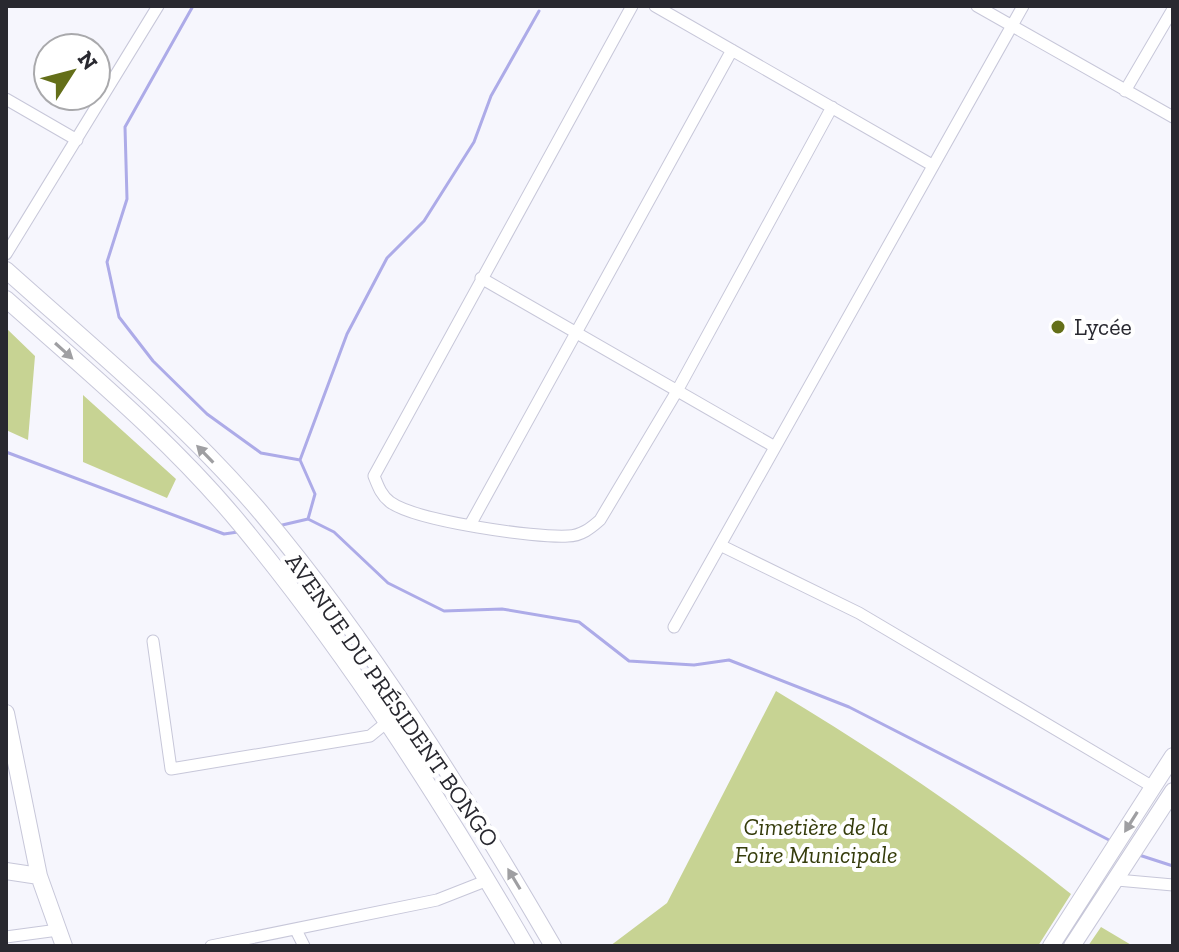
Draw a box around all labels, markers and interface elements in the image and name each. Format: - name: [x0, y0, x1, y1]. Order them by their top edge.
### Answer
- north arrow: [32, 32, 112, 112]
- text: N: [72, 46, 104, 75]
- place label: Lycée: [1074, 312, 1132, 341]
- marker: Lycée: [1049, 318, 1067, 336]
- one-way arrow: [54, 341, 73, 359]
- one-way arrow: [196, 445, 215, 464]
- street label: AVENUE DU PRÉSIDENT BONGO: [280, 547, 505, 852]
- one-way arrow: [1125, 811, 1139, 833]
- park label: Cimetière de la Foire Municipale: [735, 812, 897, 869]
- one-way arrow: [507, 868, 521, 890]

